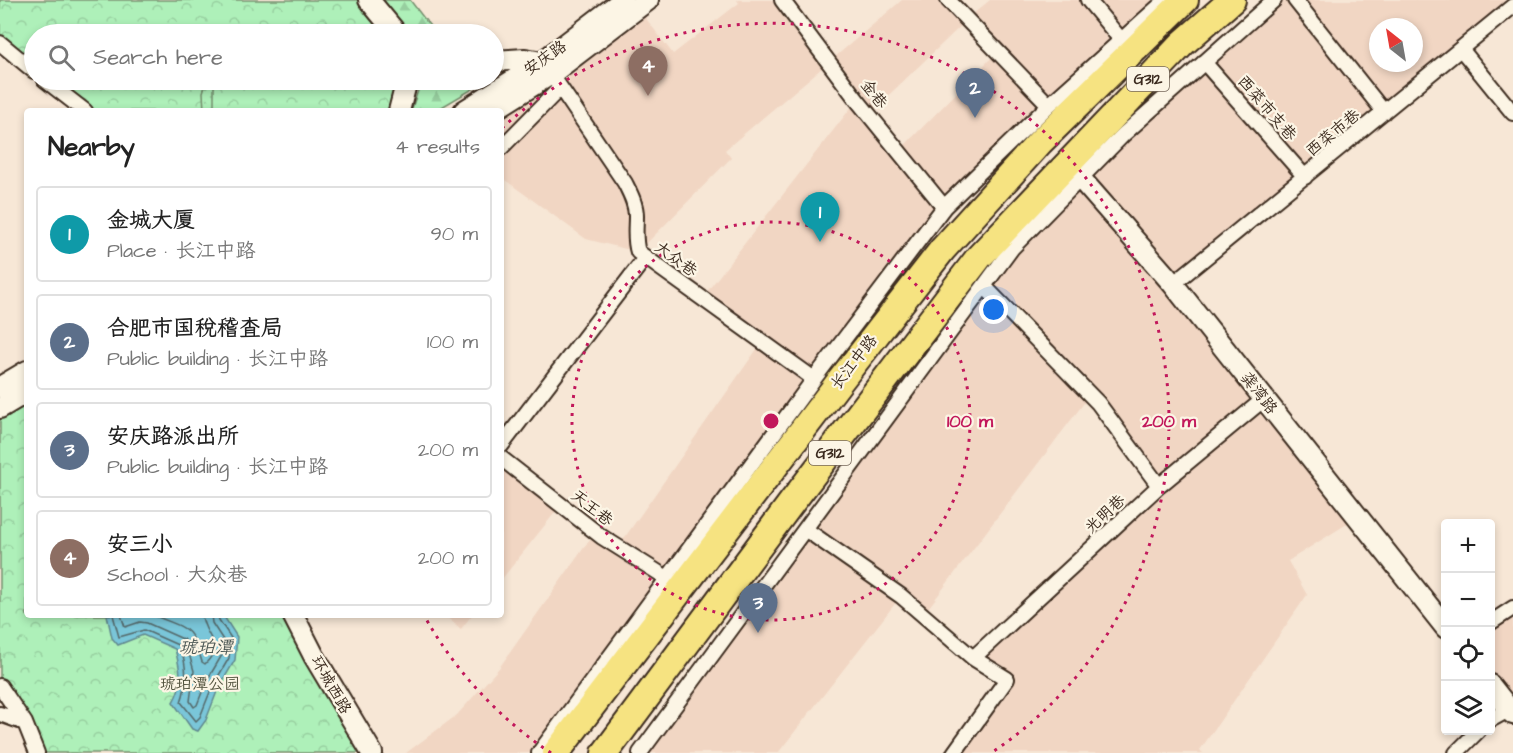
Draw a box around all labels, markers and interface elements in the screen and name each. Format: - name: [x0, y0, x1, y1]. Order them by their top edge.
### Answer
- north arrow: [1369, 18, 1423, 72]
- search box: [24, 24, 504, 90]
- street label: 安庆路: [519, 35, 571, 81]
- icon: search: [45, 41, 78, 74]
- text: Search here: [93, 42, 223, 73]
- pin: 4: [628, 46, 668, 96]
- road number: G312: [1127, 67, 1169, 91]
- pin: 2: [956, 68, 994, 118]
- street label: 西菜市支巷: [1232, 71, 1302, 145]
- street label: 金巷: [855, 75, 893, 113]
- street label: 西菜市巷: [1301, 104, 1365, 162]
- text: Nearby: [48, 129, 135, 165]
- text: 4 results: [395, 133, 480, 161]
- pin: 1: [800, 192, 840, 242]
- text: 金城大厦: [107, 205, 195, 236]
- text: 1: [68, 220, 71, 248]
- text: 90 m: [430, 220, 478, 248]
- street label: 大众巷: [650, 236, 702, 282]
- text: Place · 长江中路: [107, 237, 255, 265]
- your location: [979, 295, 1008, 324]
- text: 合肥市国税稽查局: [107, 313, 283, 344]
- text: 2: [64, 328, 75, 356]
- text: 100 m: [427, 328, 478, 356]
- street label: 长江中路: [826, 330, 882, 394]
- text: Public building · 长江中路: [107, 345, 328, 373]
- street label: 龚湾路: [1236, 367, 1282, 419]
- text: 100 m: [947, 409, 994, 434]
- text: 200 m: [1141, 409, 1197, 434]
- centre of rings: [761, 411, 781, 431]
- text: 安庆路派出所: [107, 421, 239, 452]
- text: 3: [64, 436, 75, 464]
- text: 200 m: [418, 436, 478, 464]
- road number: G312: [809, 441, 851, 465]
- text: Public building · 长江中路: [107, 453, 328, 481]
- street label: 天王巷: [566, 485, 618, 531]
- street label: 光明巷: [1080, 490, 1130, 538]
- map controls: [1441, 519, 1495, 735]
- button: +: [1441, 519, 1495, 573]
- text: 安三小: [107, 529, 173, 560]
- text: 4: [63, 544, 76, 572]
- text: 200 m: [418, 544, 478, 572]
- text: School · 大众巷: [107, 561, 247, 589]
- button: −: [1441, 573, 1495, 627]
- pin: 3: [738, 584, 777, 633]
- button: locate: [1441, 627, 1495, 681]
- water label: 琥珀潭: [179, 635, 235, 660]
- street label: 环城西路: [305, 652, 357, 718]
- park label: 琥珀潭公园: [160, 673, 240, 695]
- button: layers: [1441, 681, 1495, 735]

